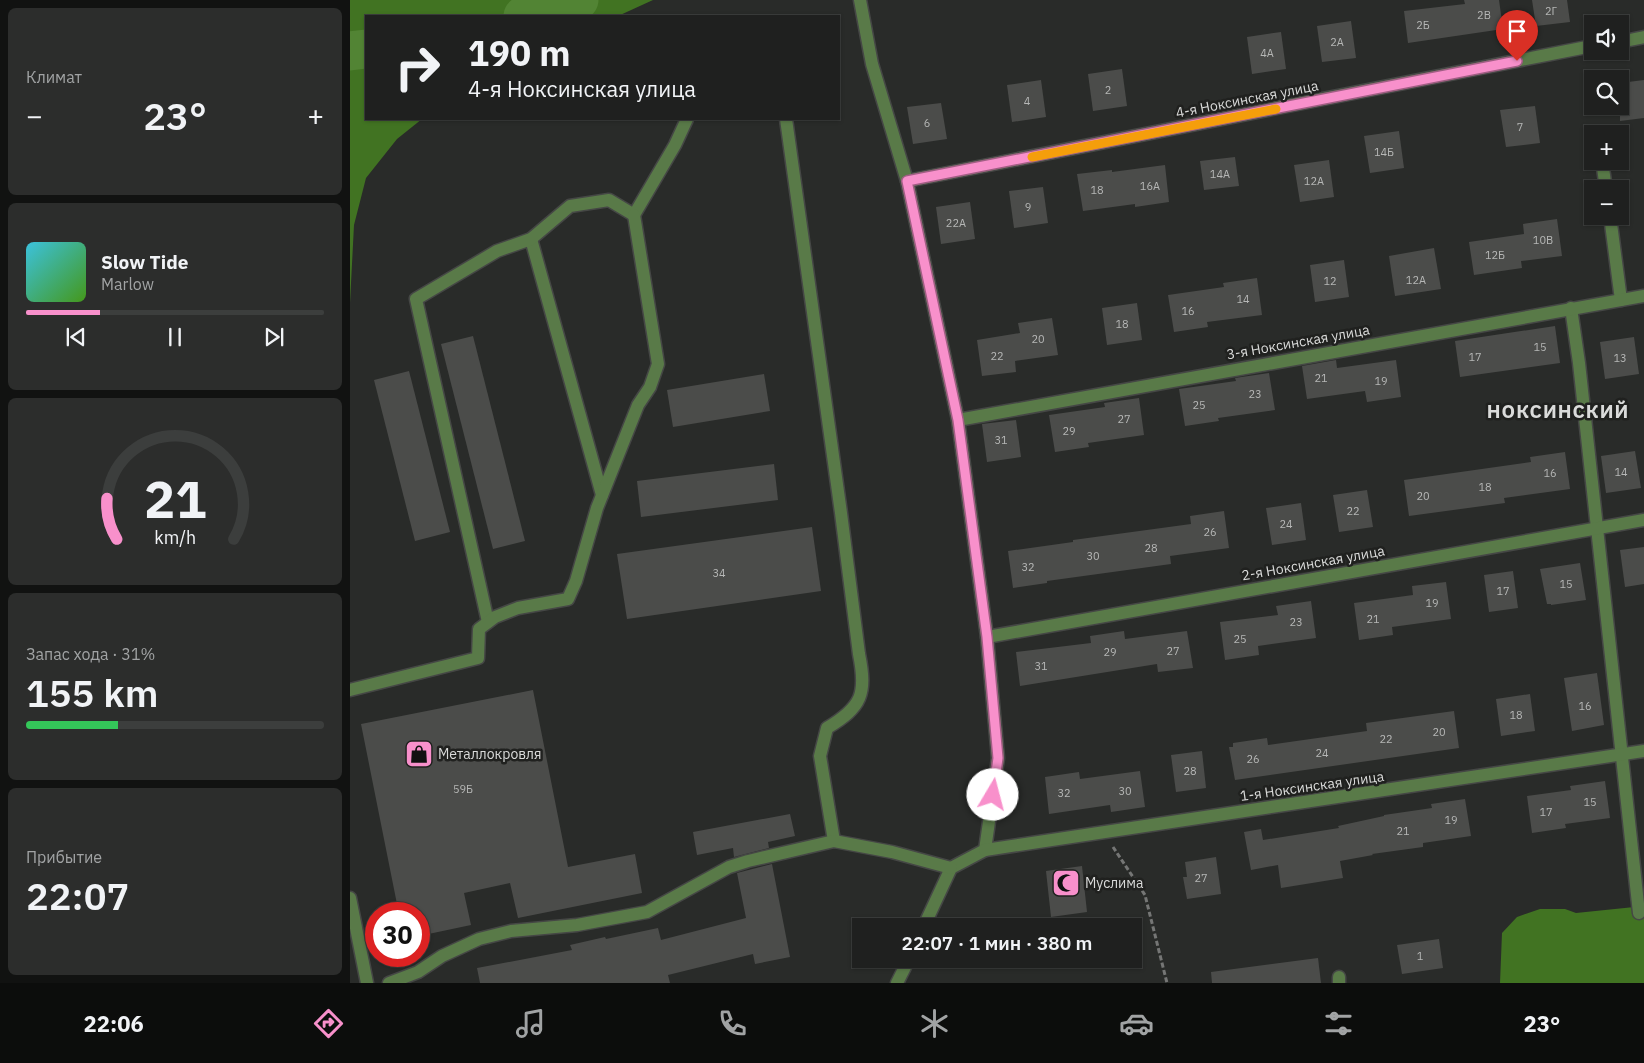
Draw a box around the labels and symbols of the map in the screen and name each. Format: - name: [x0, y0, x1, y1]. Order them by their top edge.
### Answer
- house number: 2Г: [1545, 4, 1558, 18]
- house number: 2В: [1477, 8, 1491, 22]
- pin: [1496, 10, 1538, 61]
- house number: 2Б: [1416, 18, 1430, 32]
- house number: 2А: [1330, 35, 1344, 49]
- house number: 4А: [1260, 46, 1274, 60]
- street label: 4-я Ноксинская улица: [1174, 76, 1320, 122]
- house number: 2: [1105, 83, 1111, 97]
- house number: 4: [1024, 94, 1031, 108]
- house number: 6: [924, 116, 930, 130]
- house number: 7: [1517, 120, 1523, 134]
- house number: 14Б: [1374, 145, 1394, 159]
- house number: 14А: [1210, 167, 1230, 181]
- house number: 12А: [1304, 174, 1324, 188]
- house number: 16А: [1140, 179, 1160, 193]
- house number: 18: [1090, 183, 1104, 197]
- house number: 9: [1025, 200, 1031, 214]
- house number: 22А: [946, 216, 966, 230]
- house number: 10В: [1533, 233, 1553, 247]
- house number: 12Б: [1485, 248, 1505, 262]
- house number: 12А: [1406, 273, 1426, 287]
- house number: 12: [1323, 274, 1337, 288]
- house number: 14: [1236, 292, 1250, 306]
- house number: 16: [1181, 304, 1195, 318]
- house number: 18: [1115, 317, 1129, 331]
- street label: 3-я Ноксинская улица: [1225, 320, 1372, 363]
- house number: 20: [1031, 332, 1045, 346]
- house number: 15: [1533, 340, 1547, 354]
- house number: 22: [990, 349, 1004, 363]
- house number: 17: [1468, 350, 1482, 364]
- house number: 13: [1613, 351, 1627, 365]
- house number: 21: [1314, 371, 1328, 385]
- house number: 19: [1374, 374, 1388, 388]
- house number: 23: [1248, 387, 1262, 401]
- house number: 25: [1192, 398, 1206, 412]
- district label: НОКСИНСКИЙ: [1487, 399, 1629, 423]
- house number: 27: [1117, 412, 1131, 426]
- house number: 29: [1062, 424, 1076, 438]
- house number: 31: [994, 433, 1008, 447]
- house number: 14: [1614, 465, 1628, 479]
- house number: 16: [1543, 466, 1557, 480]
- house number: 18: [1478, 480, 1492, 494]
- house number: 20: [1416, 489, 1430, 503]
- house number: 22: [1346, 504, 1360, 518]
- house number: 24: [1279, 517, 1293, 531]
- house number: 26: [1203, 525, 1217, 539]
- house number: 28: [1144, 541, 1158, 555]
- street label: 2-я Ноксинская улица: [1240, 541, 1387, 584]
- house number: 30: [1086, 549, 1100, 563]
- house number: 32: [1021, 560, 1035, 574]
- house number: 34: [712, 566, 726, 580]
- house number: 15: [1559, 577, 1573, 591]
- house number: 17: [1496, 584, 1510, 598]
- house number: 19: [1425, 596, 1439, 610]
- house number: 21: [1366, 612, 1380, 626]
- house number: 23: [1289, 615, 1303, 629]
- house number: 25: [1233, 632, 1247, 646]
- house number: 27: [1166, 644, 1180, 658]
- house number: 29: [1103, 645, 1117, 659]
- house number: 31: [1034, 659, 1048, 673]
- house number: 16: [1578, 699, 1592, 713]
- house number: 18: [1509, 708, 1523, 722]
- house number: 20: [1432, 725, 1446, 739]
- house number: 22: [1379, 732, 1393, 746]
- shop icon: Металлокровля: [404, 739, 434, 769]
- place label: Металлокровля: [438, 745, 541, 763]
- house number: 24: [1315, 746, 1329, 760]
- house number: 26: [1246, 752, 1260, 766]
- house number: 28: [1183, 764, 1197, 778]
- street label: 1-я Ноксинская улица: [1239, 767, 1386, 805]
- position arrow: [966, 768, 1018, 820]
- house number: 59Б: [453, 782, 473, 796]
- house number: 30: [1118, 784, 1132, 798]
- house number: 32: [1057, 786, 1071, 800]
- house number: 15: [1583, 795, 1597, 809]
- house number: 17: [1539, 805, 1553, 819]
- house number: 19: [1444, 813, 1458, 827]
- house number: 21: [1396, 824, 1410, 838]
- mosque icon: Муслима: [1051, 868, 1081, 898]
- house number: 27: [1194, 871, 1208, 885]
- place label: Муслима: [1085, 874, 1144, 892]
- speed limit sign: 30: [365, 902, 430, 967]
- house number: 1: [1417, 949, 1424, 963]

